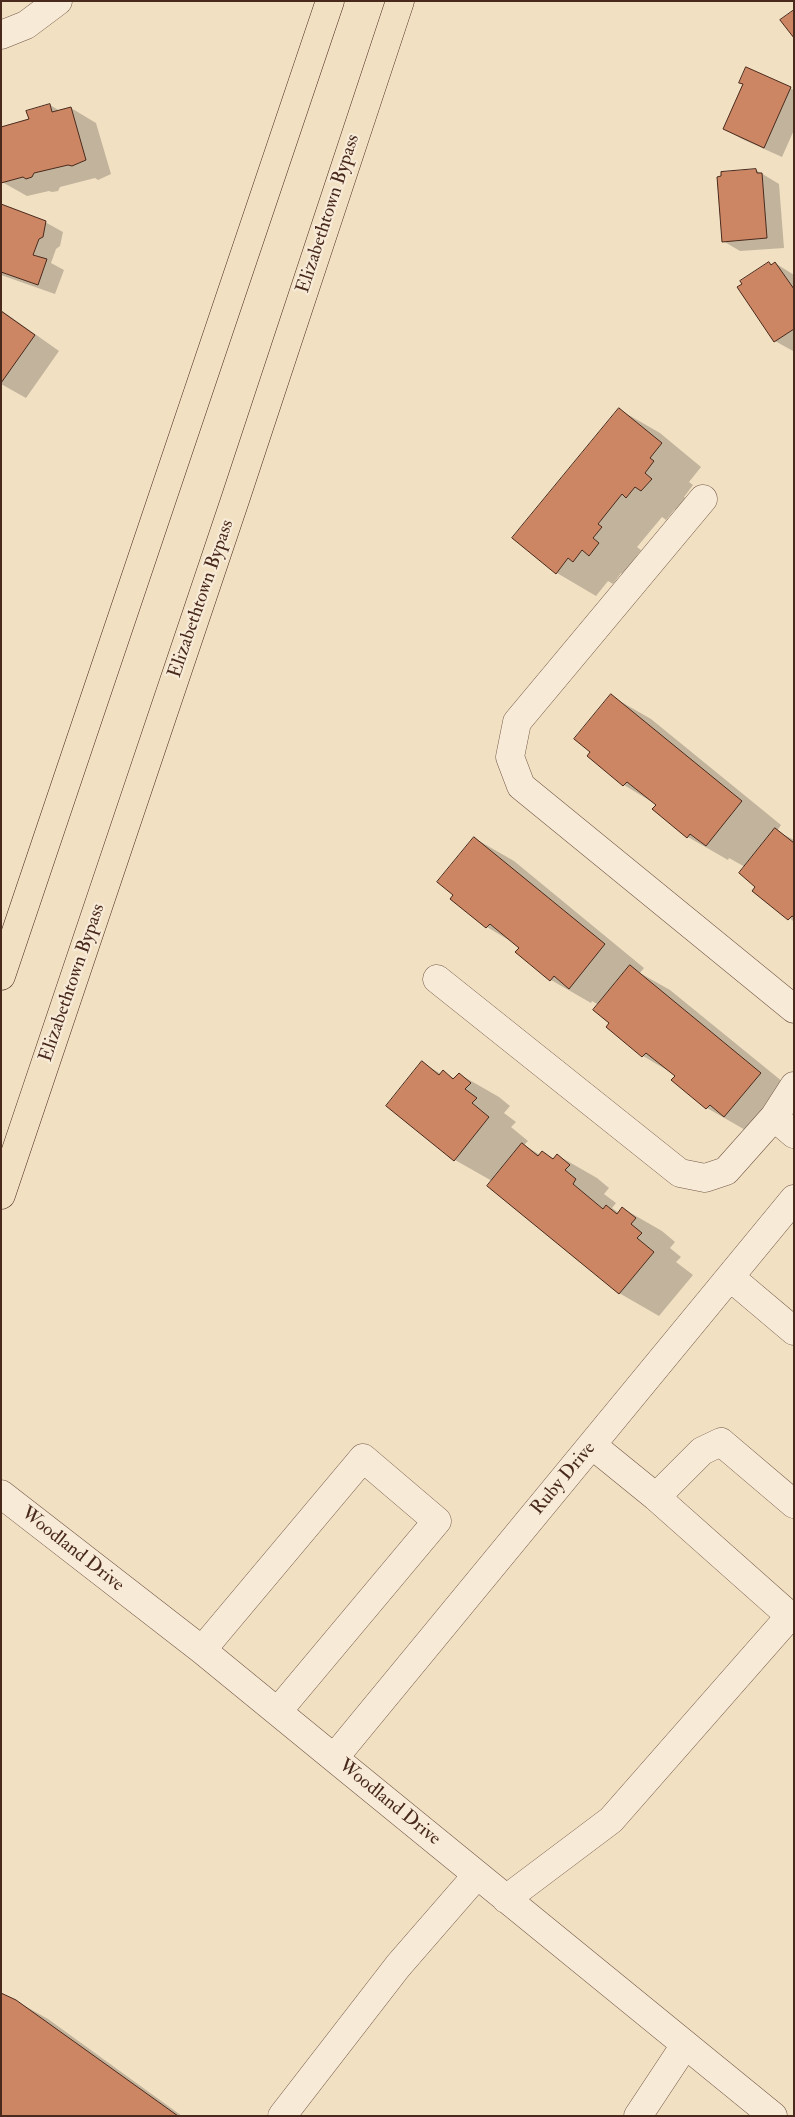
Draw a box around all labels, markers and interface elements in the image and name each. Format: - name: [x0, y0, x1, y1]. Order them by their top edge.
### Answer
- street label: Elizabethtown Bypass: [293, 132, 365, 296]
- street label: Elizabethtown Bypass: [164, 517, 240, 681]
- street label: Elizabethtown Bypass: [35, 901, 111, 1065]
- street label: Ruby Drive: [527, 1438, 601, 1520]
- street label: Woodland Drive: [16, 1503, 128, 1597]
- street label: Woodland Drive: [333, 1755, 445, 1851]

